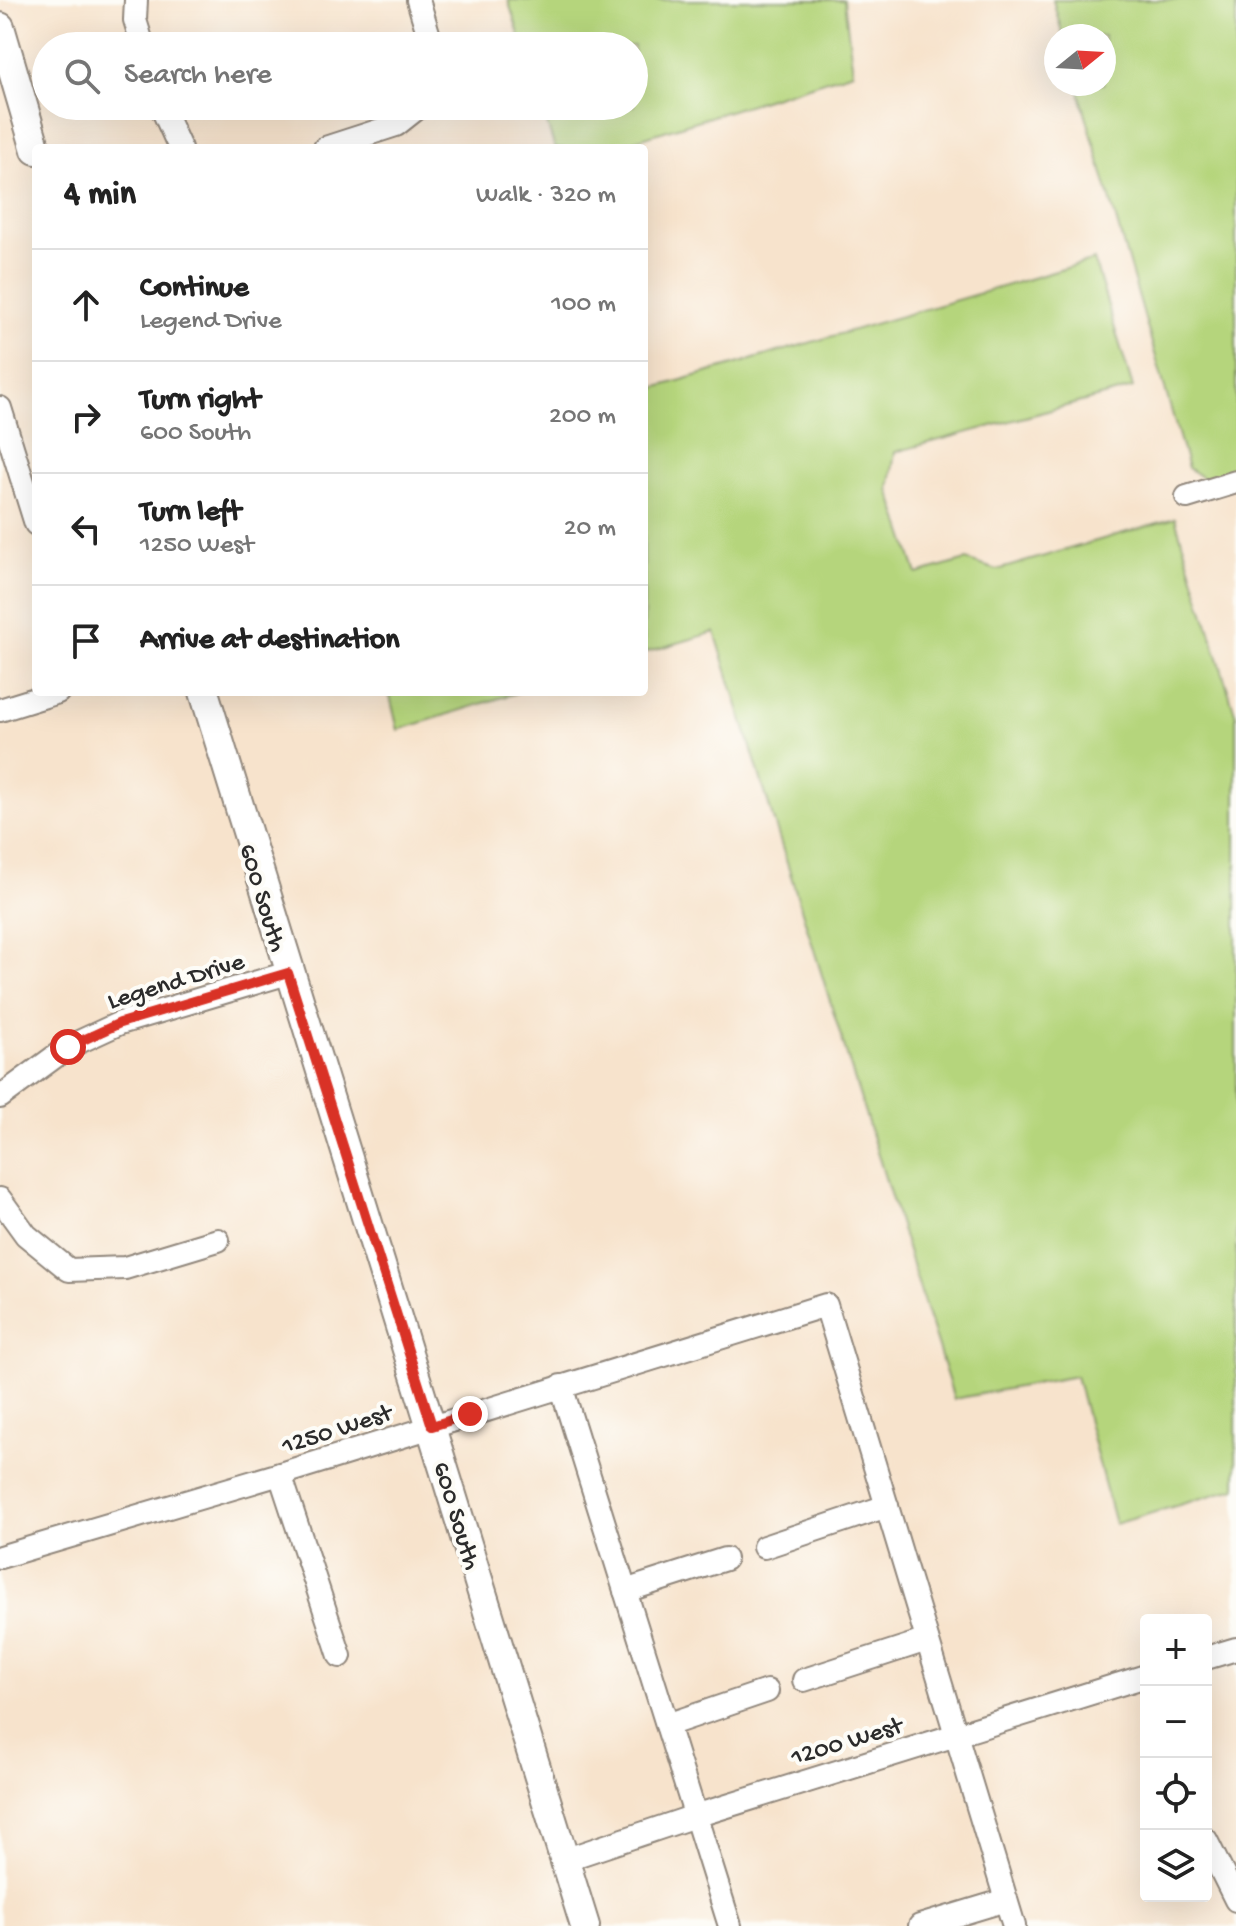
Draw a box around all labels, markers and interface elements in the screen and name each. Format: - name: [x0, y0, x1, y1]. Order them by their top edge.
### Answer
- north arrow: [1044, 24, 1116, 96]
- search box: [32, 32, 648, 120]
- icon: search: [60, 54, 104, 98]
- text: Search here: [124, 59, 272, 94]
- text: 4 min: [64, 176, 136, 216]
- text: Walk · 320 m: [476, 181, 616, 212]
- text: Continue: [140, 272, 249, 307]
- icon: ahead: [64, 283, 108, 327]
- text: 100 m: [551, 290, 616, 321]
- text: Legend Drive: [140, 307, 282, 338]
- text: Turn right: [140, 384, 260, 419]
- icon: right: [64, 395, 108, 439]
- text: 200 m: [549, 402, 616, 433]
- text: 600 South: [140, 419, 251, 450]
- text: Turn left: [140, 496, 241, 531]
- icon: left: [64, 507, 108, 551]
- text: 20 m: [564, 514, 616, 545]
- text: 1250 West: [140, 531, 254, 562]
- icon: arrive: [64, 619, 108, 663]
- text: Arrive at destination: [140, 624, 400, 659]
- street label: 600 South: [230, 841, 292, 956]
- street label: Legend Drive: [104, 948, 249, 1019]
- route start: [50, 1029, 86, 1065]
- route end: [452, 1396, 488, 1432]
- street label: 1250 West: [278, 1398, 398, 1464]
- street label: 600 South: [424, 1459, 486, 1574]
- map controls: [1140, 1614, 1212, 1902]
- button: +: [1140, 1614, 1212, 1686]
- button: −: [1140, 1686, 1212, 1758]
- street label: 1200 West: [787, 1711, 909, 1775]
- button: locate: [1140, 1758, 1212, 1830]
- button: layers: [1140, 1830, 1212, 1902]

